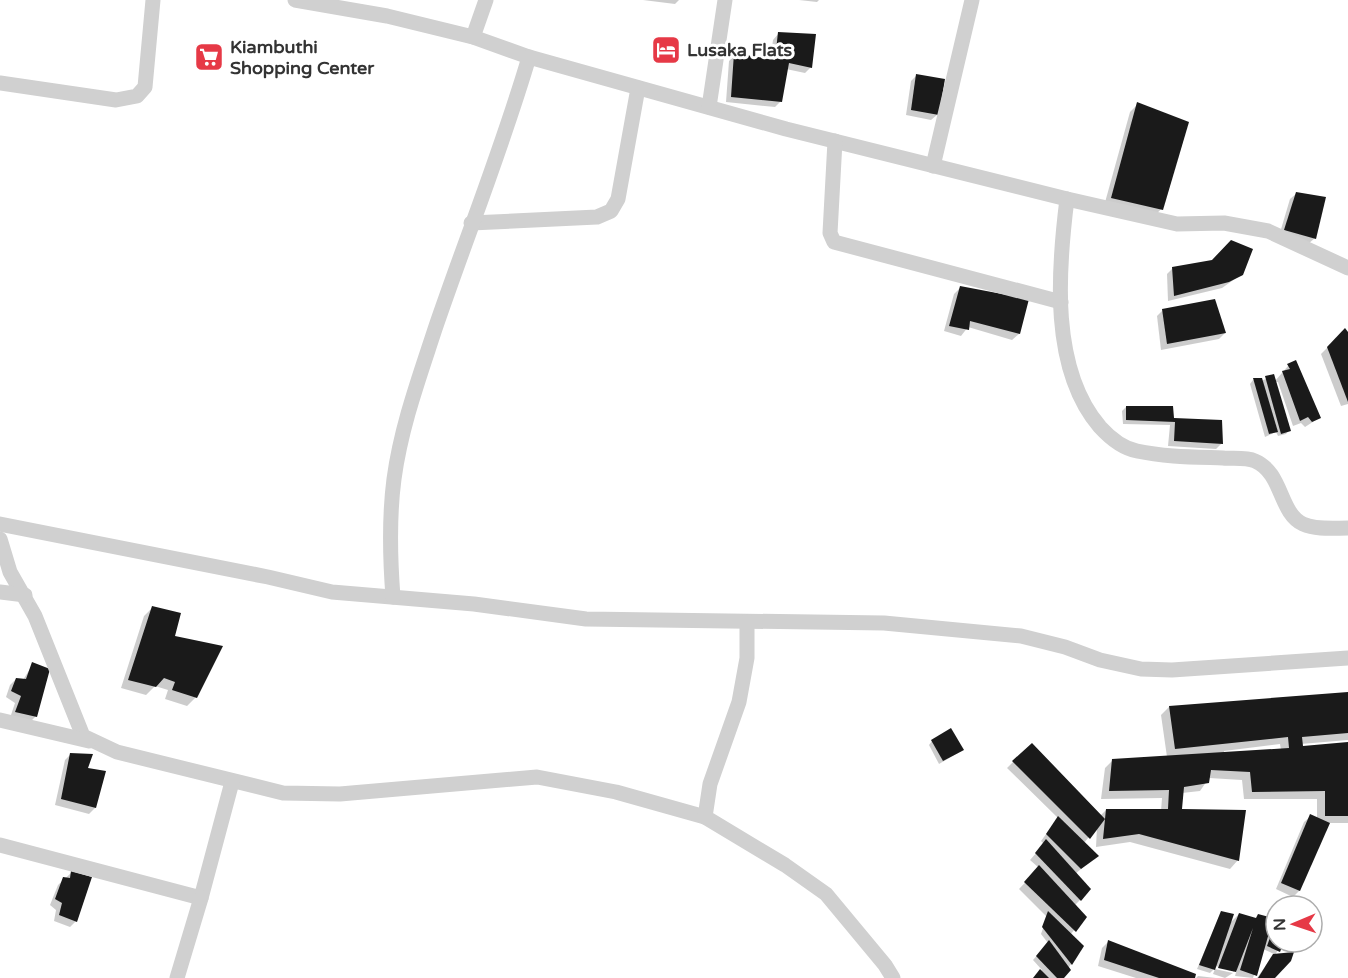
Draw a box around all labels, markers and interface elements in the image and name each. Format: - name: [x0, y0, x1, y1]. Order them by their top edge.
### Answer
- hotel icon: Lusaka Flats: [650, 34, 682, 66]
- place label: Kiambuthi Shopping Center: [230, 36, 375, 79]
- place label: Lusaka Flats: [687, 39, 793, 61]
- supermarket icon: Kiambuthi Shopping Center: [193, 41, 225, 73]
- north arrow: [1264, 894, 1324, 954]
- text: N: [1270, 918, 1290, 931]

